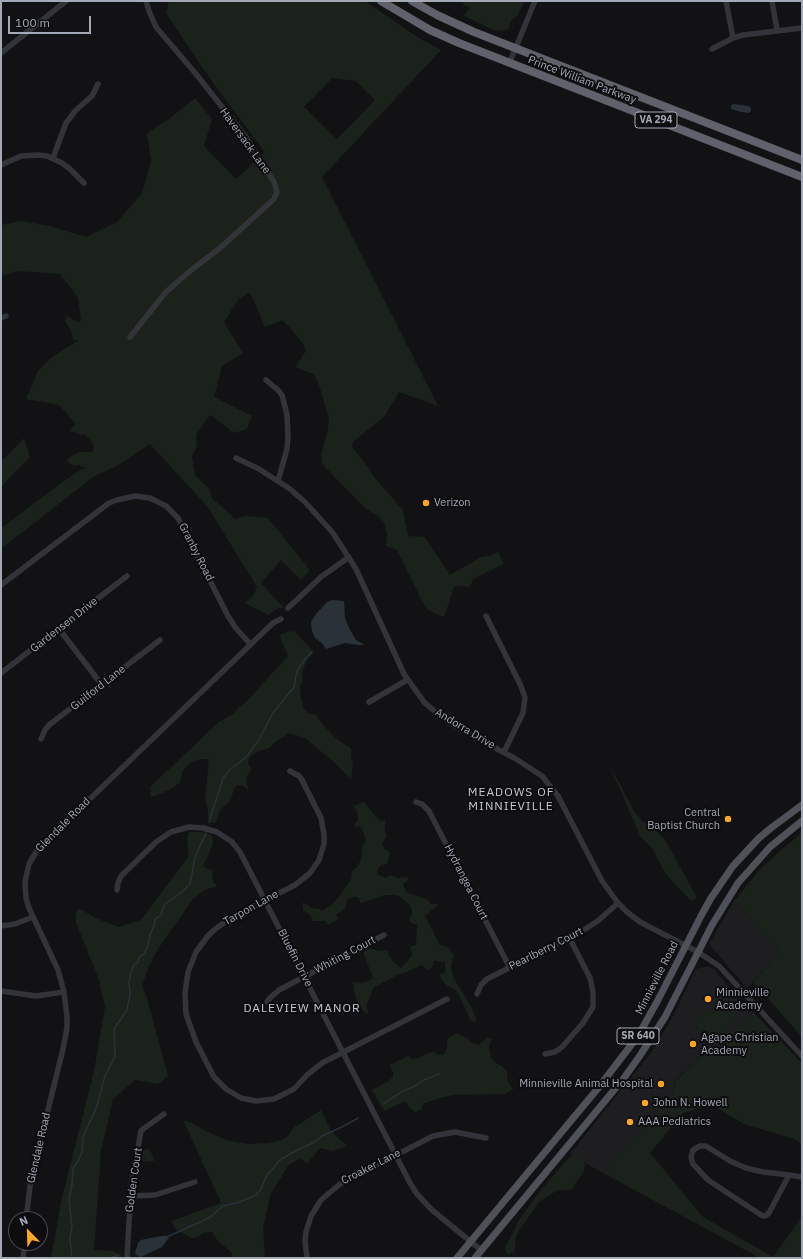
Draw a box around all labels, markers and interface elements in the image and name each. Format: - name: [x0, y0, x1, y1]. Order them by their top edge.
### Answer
- scale bar: [10, 8, 93, 34]
- text: 100 m: [15, 15, 50, 30]
- street label: Prince William Parkway: [526, 53, 638, 107]
- street label: Haversack Lane: [217, 106, 273, 176]
- road number: VA 294: [635, 112, 677, 128]
- place label: Verizon: [434, 496, 471, 510]
- marker: Verizon: [421, 498, 431, 508]
- street label: Granby Road: [176, 521, 216, 583]
- street label: Gardensen Drive: [28, 595, 100, 655]
- street label: Guilford Lane: [68, 663, 128, 713]
- street label: Andorra Drive: [433, 706, 497, 752]
- district label: MEADOWS OF MINNIEVILLE: [468, 786, 554, 814]
- street label: Glendale Road: [33, 795, 93, 855]
- place label: Central Baptist Church: [647, 806, 720, 832]
- marker: Central Baptist Church: [723, 814, 733, 824]
- street label: Hydrangea Court: [441, 842, 491, 922]
- street label: Tarpon Lane: [221, 888, 281, 928]
- street label: Pearlberry Court: [507, 925, 585, 973]
- street label: Bluefin Drive: [275, 927, 315, 989]
- street label: Whiting Court: [312, 933, 378, 977]
- street label: Minnieville Road: [633, 939, 681, 1017]
- place label: Minnieville Academy: [716, 986, 769, 1012]
- marker: Minnieville Academy: [703, 994, 713, 1004]
- district label: DALEVIEW MANOR: [243, 1002, 361, 1016]
- road number: SR 640: [617, 1028, 659, 1044]
- place label: Agape Christian Academy: [701, 1031, 779, 1057]
- marker: Agape Christian Academy: [688, 1039, 698, 1049]
- place label: Minnieville Animal Hospital: [519, 1077, 653, 1091]
- marker: Minnieville Animal Hospital: [656, 1079, 666, 1089]
- place label: John N. Howell: [653, 1096, 727, 1110]
- marker: John N. Howell: [640, 1098, 650, 1108]
- street label: Glendale Road: [24, 1111, 54, 1185]
- place label: AAA Pediatrics: [638, 1115, 711, 1129]
- marker: AAA Pediatrics: [625, 1117, 635, 1127]
- street label: Croaker Lane: [339, 1146, 403, 1188]
- street label: Golden Court: [123, 1147, 145, 1213]
- north arrow: [8, 1211, 48, 1251]
- text: N: [17, 1213, 30, 1229]

